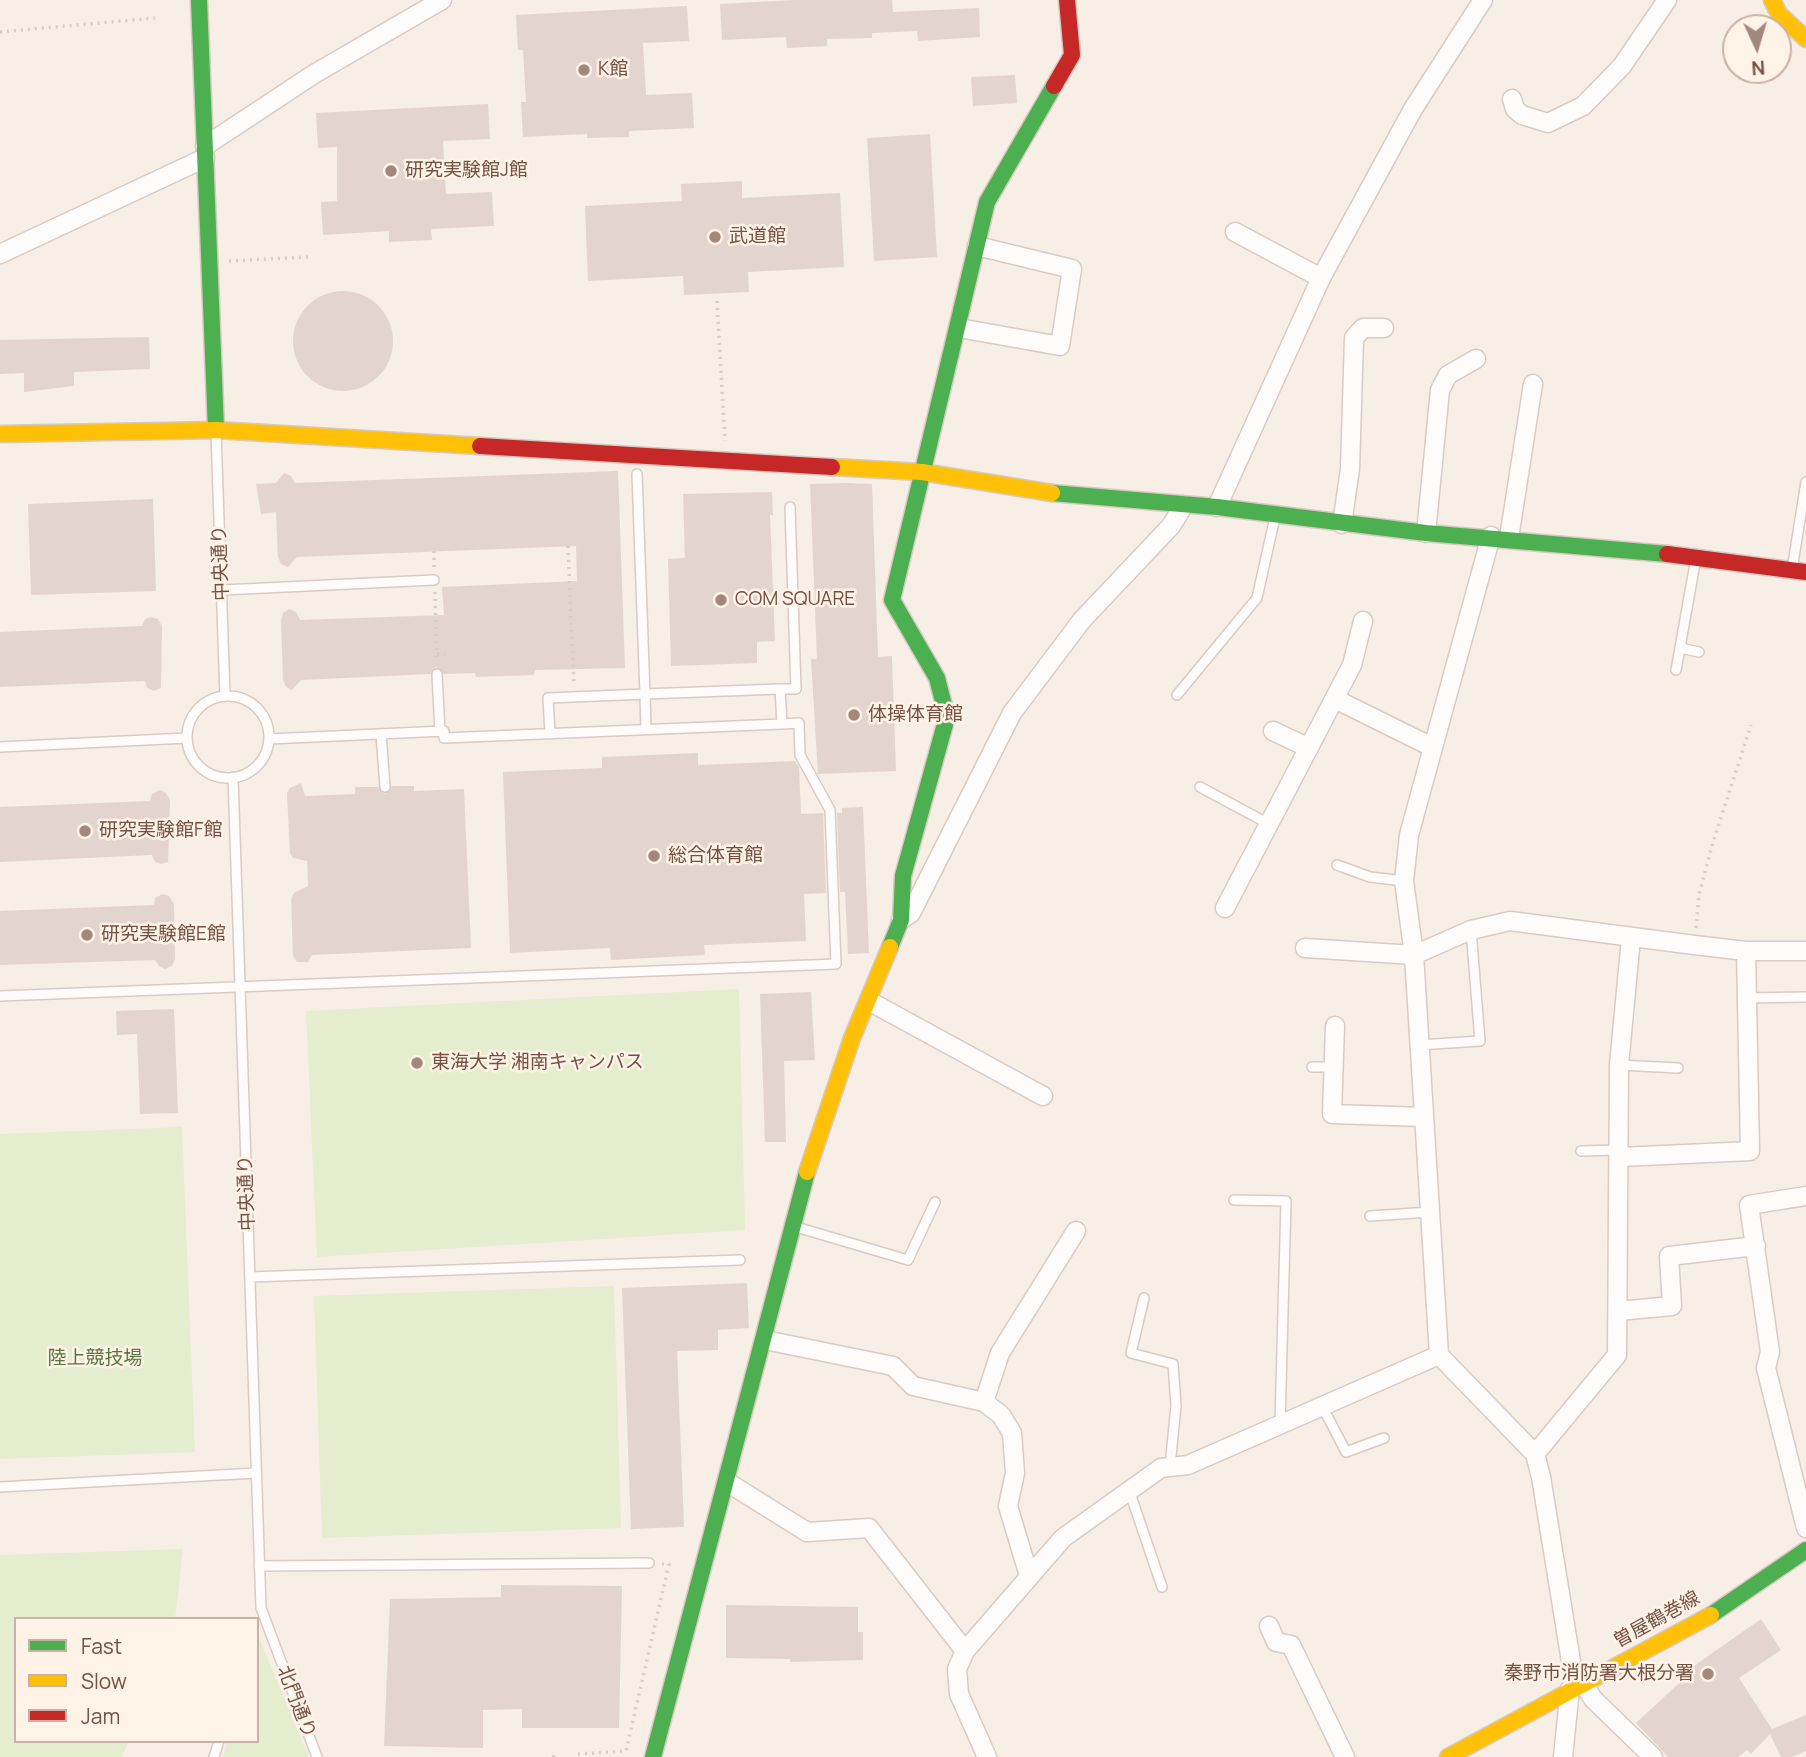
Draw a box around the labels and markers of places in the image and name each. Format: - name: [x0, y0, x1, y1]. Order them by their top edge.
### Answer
- place label: K館: [598, 59, 628, 81]
- marker: K館: [576, 62, 592, 78]
- place label: 研究実験館J館: [405, 160, 528, 182]
- marker: 研究実験館J館: [383, 163, 399, 179]
- place label: 武道館: [729, 226, 786, 248]
- marker: 武道館: [707, 229, 723, 245]
- place label: COM SQUARE: [735, 589, 855, 611]
- marker: COM SQUARE: [713, 592, 729, 608]
- place label: 体操体育館: [868, 704, 963, 726]
- marker: 体操体育館: [846, 707, 862, 723]
- place label: 研究実験館F館: [99, 820, 223, 842]
- marker: 研究実験館F館: [77, 823, 93, 839]
- place label: 総合体育館: [668, 845, 763, 867]
- marker: 総合体育館: [646, 848, 662, 864]
- place label: 研究実験館E館: [101, 924, 226, 946]
- marker: 研究実験館E館: [79, 927, 95, 943]
- place label: 東海大学 湘南キャンパス: [431, 1052, 644, 1074]
- marker: 東海大学 湘南キャンパス: [409, 1055, 425, 1071]
- place label: 秦野市消防署大根分署: [1504, 1663, 1694, 1685]
- marker: 秦野市消防署大根分署: [1700, 1666, 1716, 1682]

